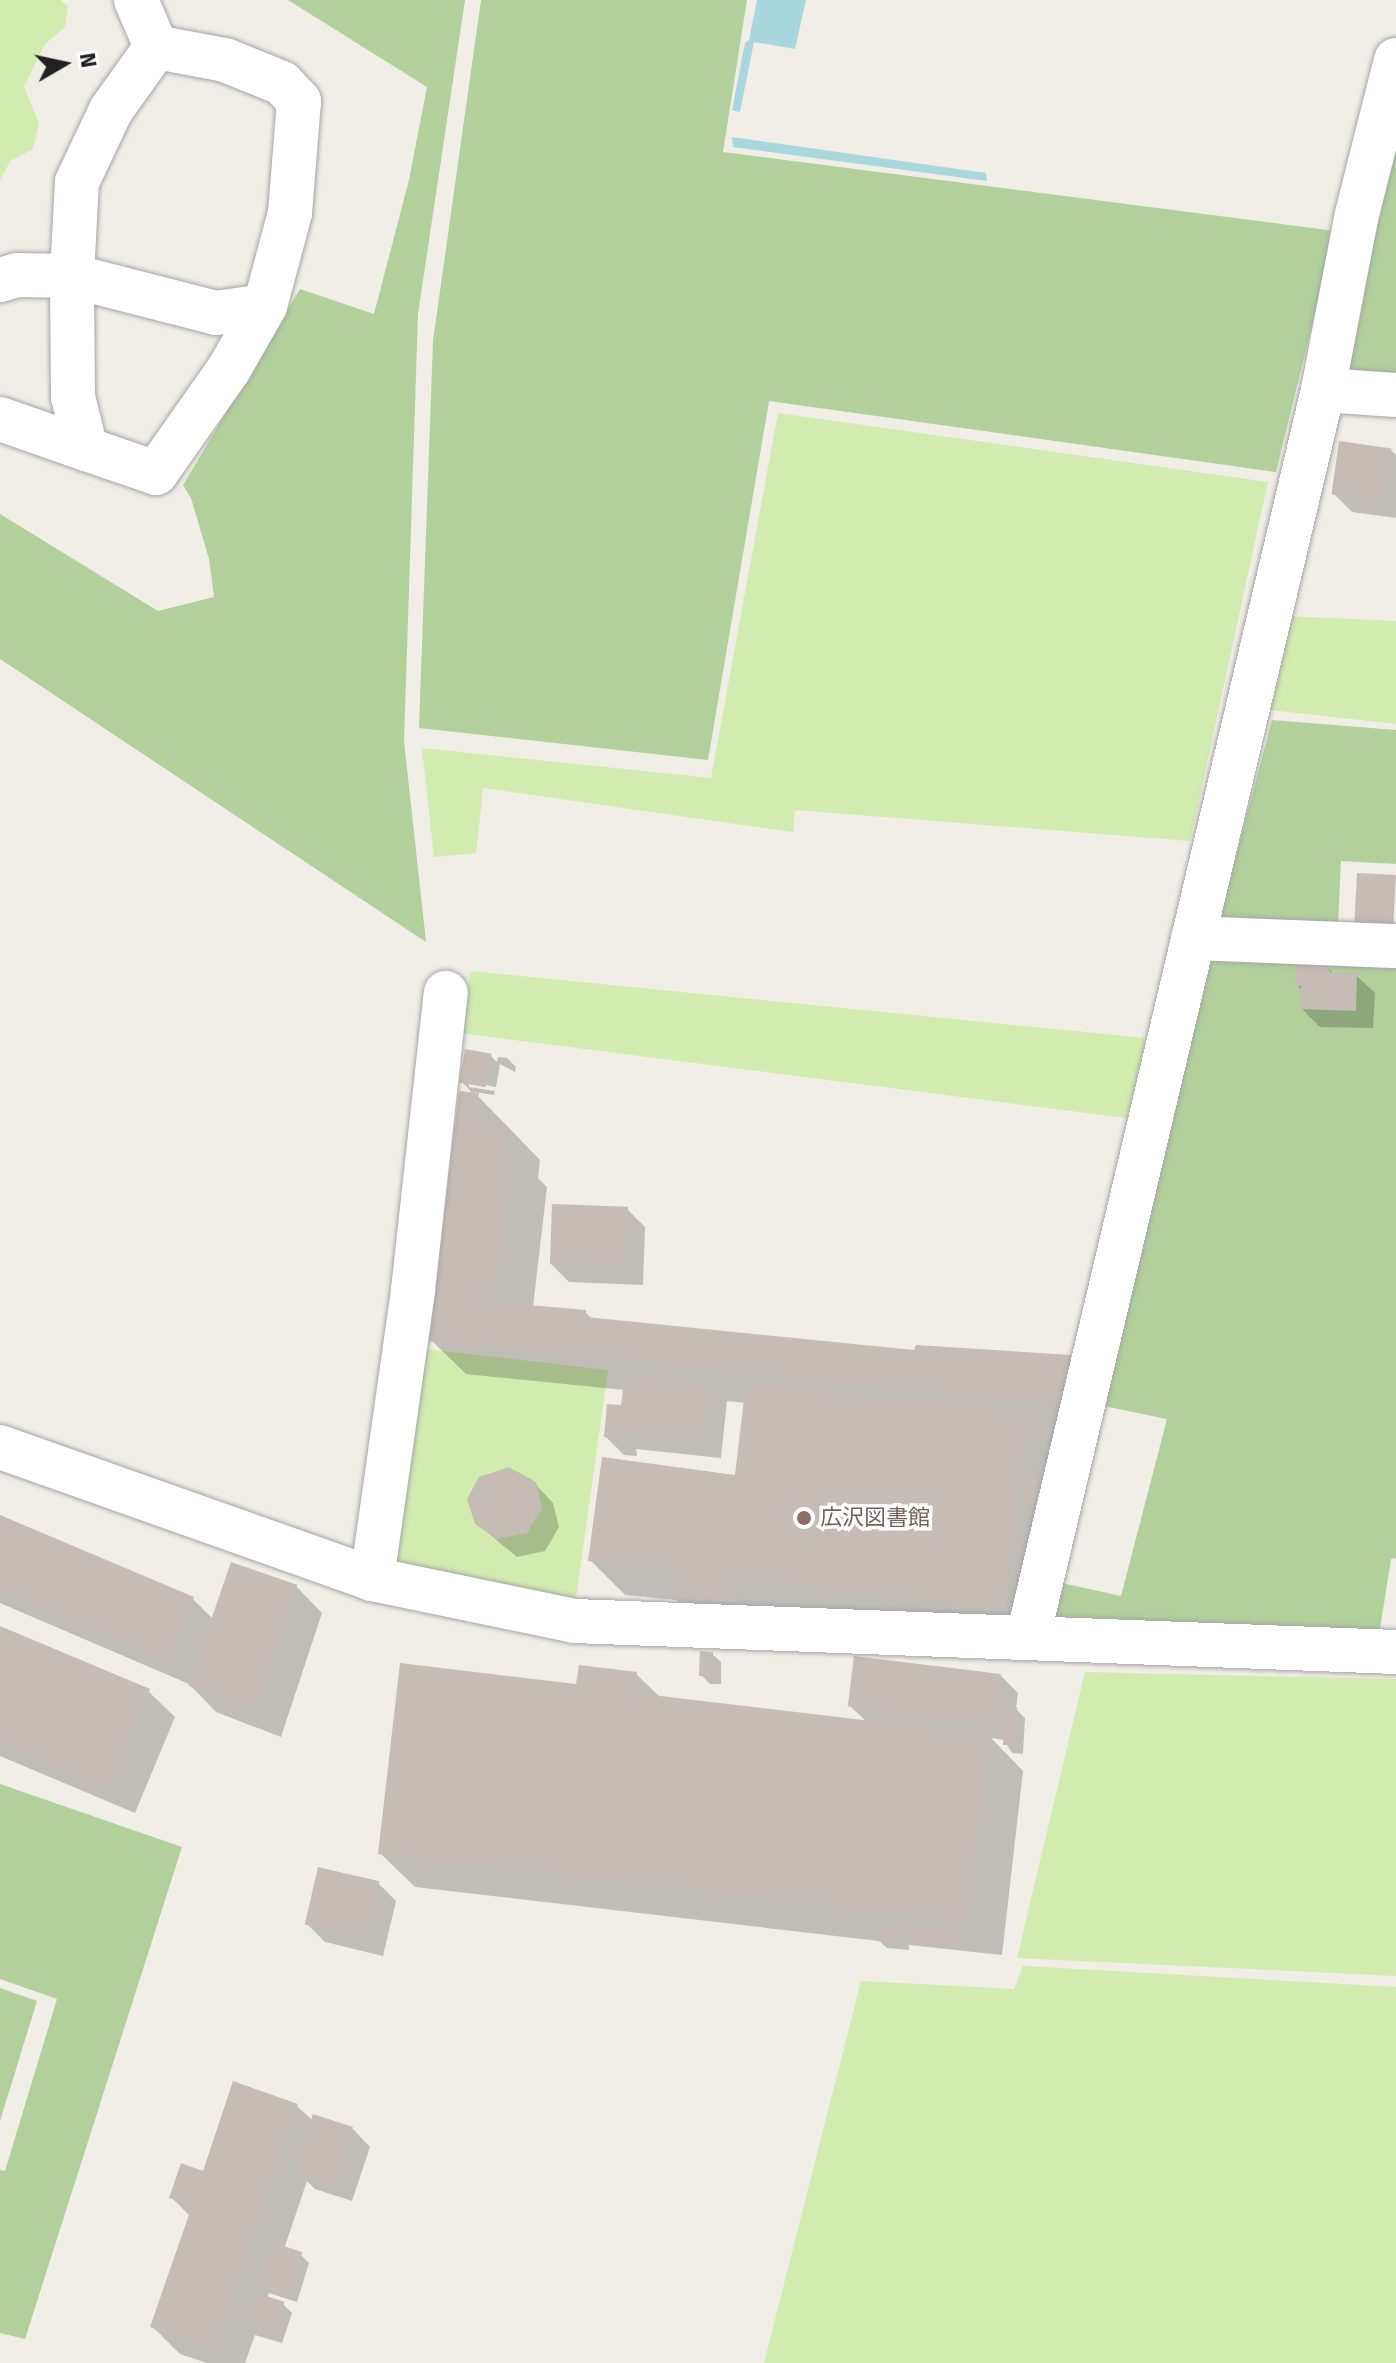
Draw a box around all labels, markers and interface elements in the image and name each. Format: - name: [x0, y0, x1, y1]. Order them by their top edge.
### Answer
- north arrow: [24, 24, 104, 104]
- text: N: [74, 51, 103, 69]
- place label: 広沢図書館: [820, 1505, 930, 1531]
- marker: 広沢図書館: [795, 1509, 813, 1527]

